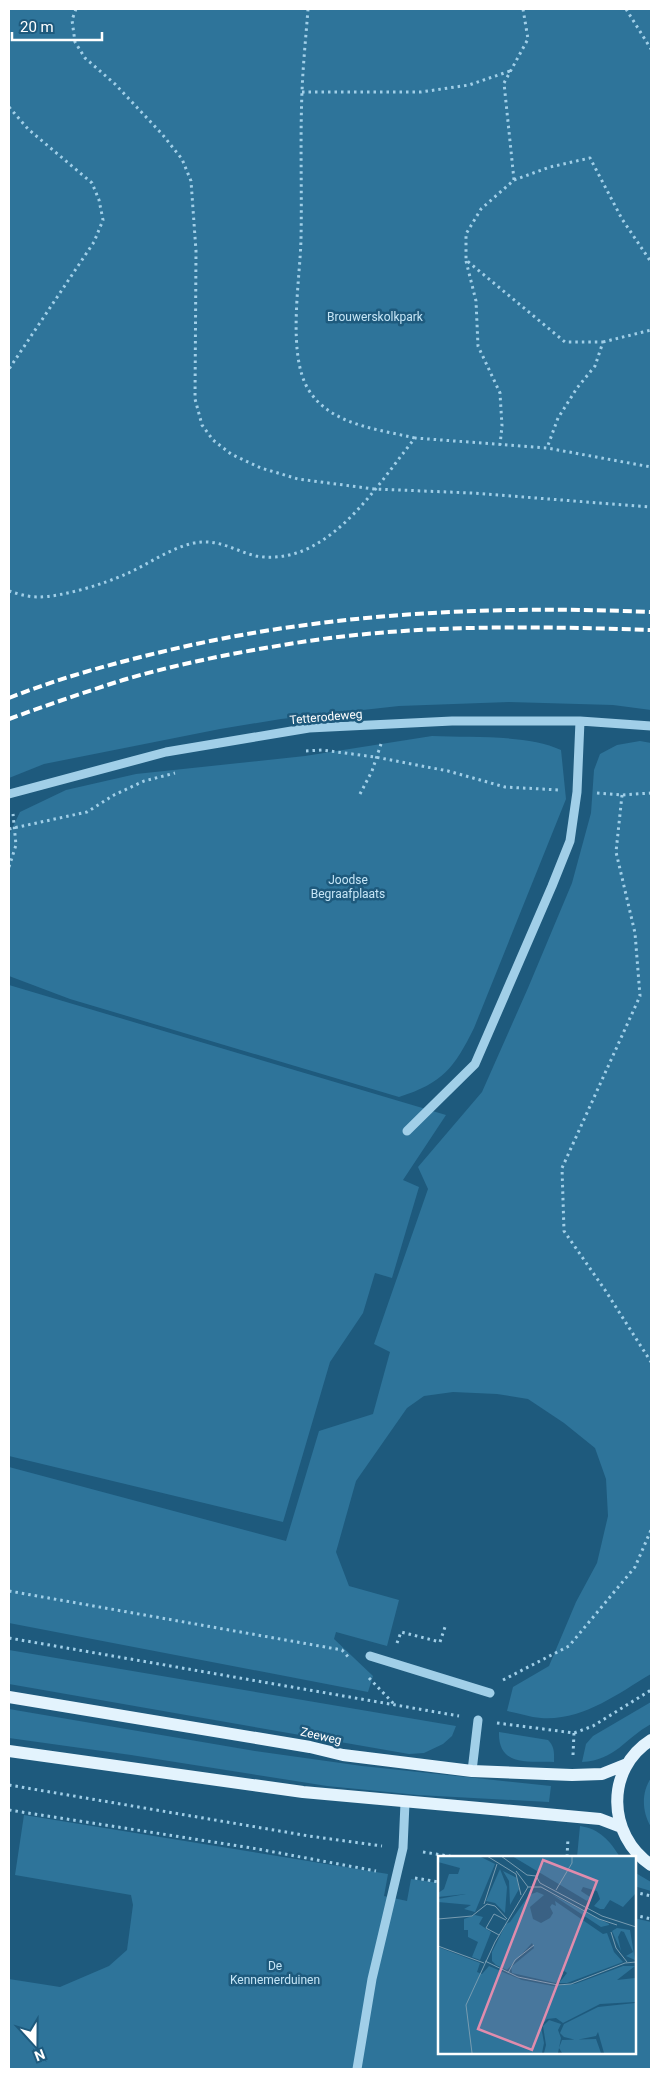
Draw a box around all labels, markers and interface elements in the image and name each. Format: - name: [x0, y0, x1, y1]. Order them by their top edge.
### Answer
- scale bar: [12, 10, 102, 42]
- text: 20 m: [20, 18, 54, 36]
- park label: Brouwerskolkpark: [327, 310, 424, 324]
- street label: Tetterodeweg: [289, 707, 363, 727]
- park label: Joodse Begraafplaats: [311, 873, 385, 901]
- street label: Zeeweg: [299, 1724, 343, 1748]
- inset map: [438, 1856, 635, 2053]
- park label: De Kennemerduinen: [230, 1959, 320, 1987]
- north arrow: [10, 2018, 60, 2068]
- text: N: [32, 2046, 47, 2064]

